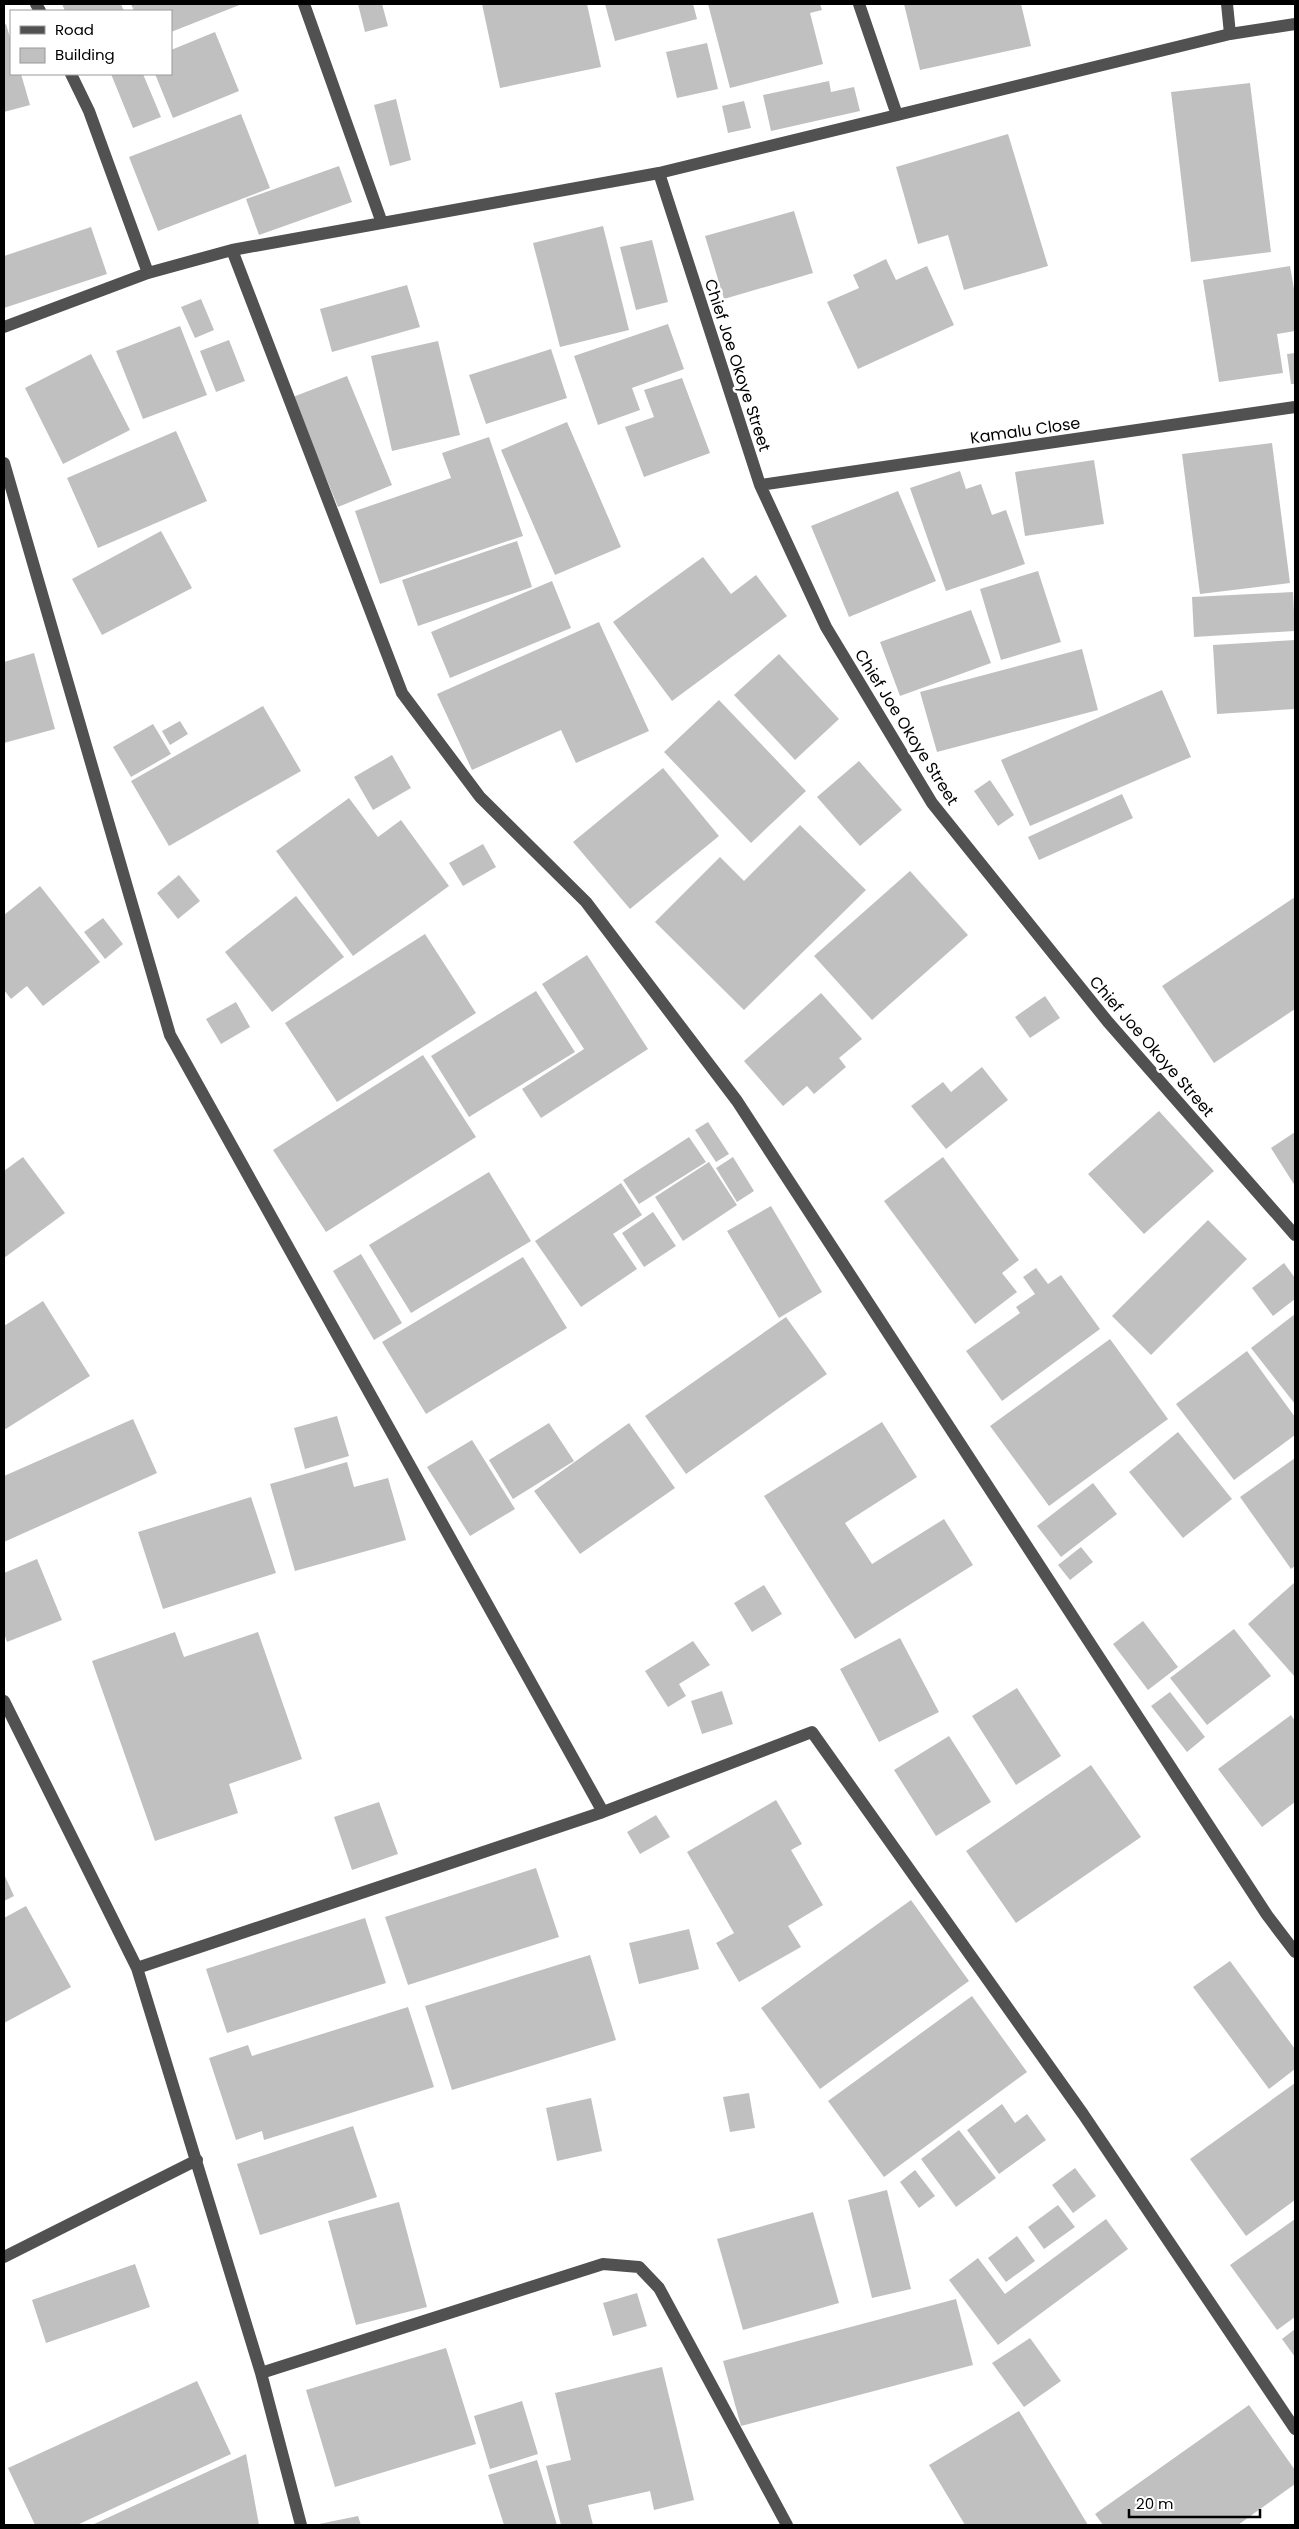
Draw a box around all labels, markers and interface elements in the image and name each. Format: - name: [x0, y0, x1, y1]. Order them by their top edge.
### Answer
- legend: [10, 10, 172, 75]
- text: Road: [55, 19, 94, 40]
- text: Building: [55, 44, 115, 65]
- street label: Chief Joe Okoye Street: [699, 276, 776, 454]
- street label: Kamalu Close: [969, 411, 1082, 450]
- street label: Chief Joe Okoye Street: [849, 645, 964, 810]
- street label: Chief Joe Okoye Street: [1084, 971, 1219, 1122]
- scale bar: [1129, 2486, 1260, 2518]
- text: 20 m: [1136, 2493, 1174, 2514]

